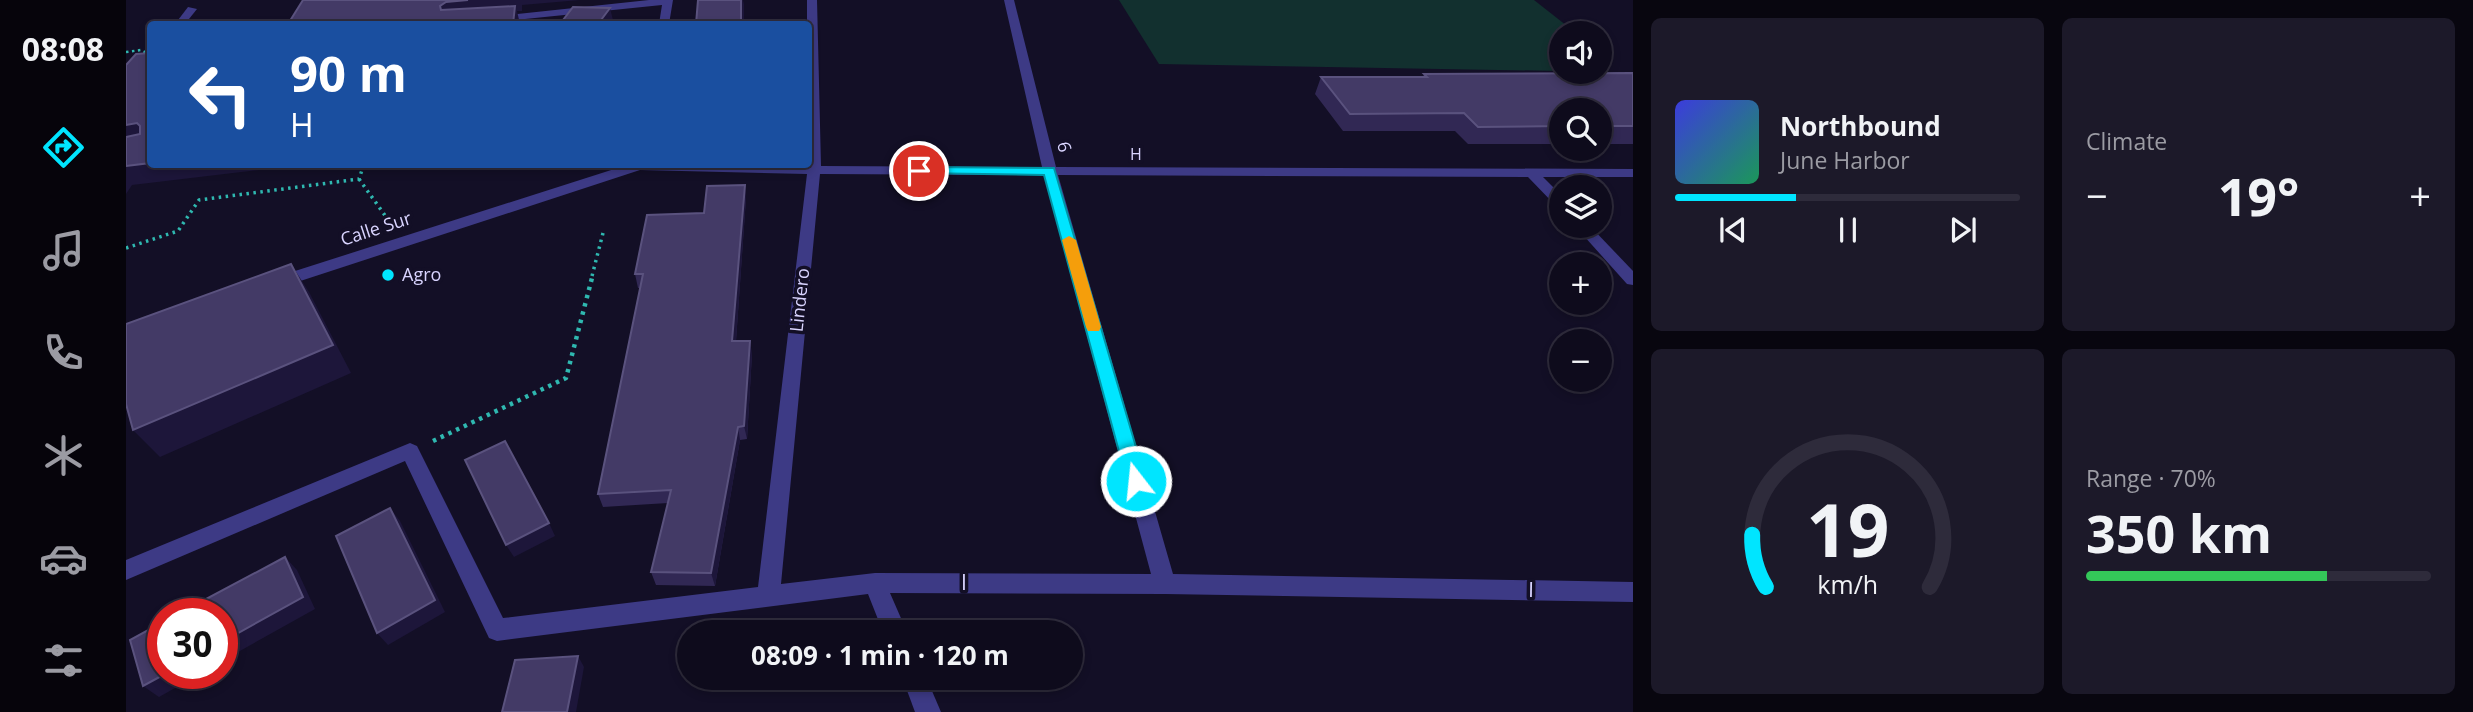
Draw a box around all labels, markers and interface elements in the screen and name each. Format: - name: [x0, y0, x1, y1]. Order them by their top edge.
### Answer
- map controls: [1549, 21, 1612, 392]
- button: sound: [1549, 21, 1612, 84]
- text: 08:08: [22, 27, 104, 70]
- text: 90 m: [290, 40, 407, 106]
- icon: left: [175, 49, 266, 140]
- button: search: [1549, 98, 1612, 161]
- text: H: [290, 103, 314, 146]
- text: Northbound: [1780, 108, 1941, 144]
- icon: directions: [39, 123, 88, 172]
- text: Climate: [2086, 125, 2167, 157]
- street label: 6: [1052, 139, 1078, 154]
- pin: [889, 141, 949, 201]
- street label: H: [1130, 143, 1142, 165]
- text: June Harbor: [1780, 144, 1910, 176]
- icon: arrive: [900, 152, 938, 190]
- text: 19°: [2218, 160, 2299, 231]
- text: −: [2086, 169, 2108, 221]
- text: +: [2409, 169, 2431, 221]
- button: layers: [1549, 175, 1612, 238]
- street label: Calle Sur: [337, 205, 415, 251]
- icon: previous: [1714, 211, 1752, 249]
- icon: pause: [1829, 211, 1867, 249]
- icon: next: [1944, 211, 1982, 249]
- icon: music: [39, 226, 88, 275]
- button: +: [1549, 252, 1612, 315]
- place label: Agro: [402, 262, 441, 286]
- marker: Agro: [380, 267, 396, 283]
- street label: Lindero: [784, 267, 814, 333]
- icon: phone: [39, 328, 88, 377]
- button: −: [1549, 329, 1612, 392]
- icon: climate: [39, 431, 88, 480]
- position arrow: [1099, 444, 1173, 518]
- text: Range · 70%: [2086, 462, 2216, 494]
- text: 19: [1806, 480, 1889, 579]
- text: 350 km: [2086, 497, 2272, 568]
- icon: car: [39, 534, 88, 583]
- text: km/h: [1817, 567, 1878, 601]
- street label: I: [961, 568, 967, 596]
- street label: I: [1528, 575, 1534, 603]
- speed limit sign: 30: [147, 598, 238, 689]
- icon: filters: [39, 636, 88, 685]
- text: 08:09 · 1 min · 120 m: [751, 637, 1009, 673]

